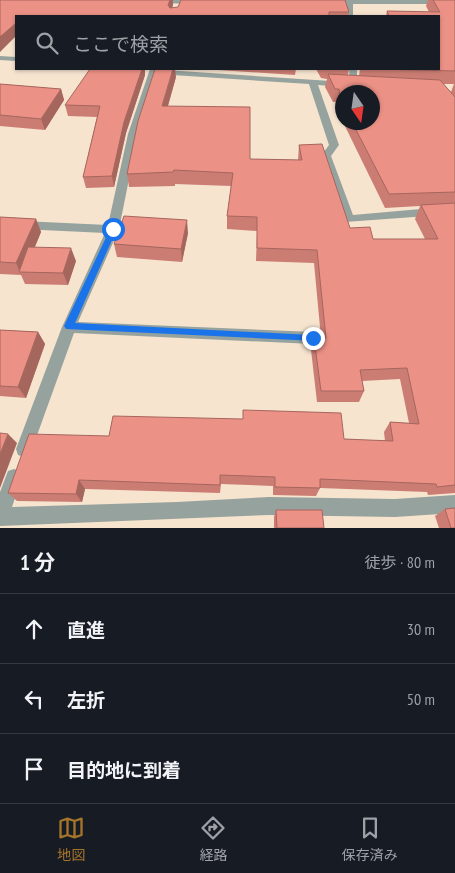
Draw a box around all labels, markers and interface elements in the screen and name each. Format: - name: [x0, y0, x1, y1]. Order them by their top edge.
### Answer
- search box: [15, 15, 440, 70]
- icon: search: [33, 29, 61, 57]
- text: ここで検索: [73, 32, 168, 56]
- north arrow: [335, 85, 380, 130]
- route start: [102, 218, 125, 241]
- route end: [302, 327, 325, 350]
- text: 1 分: [20, 549, 55, 576]
- text: 徒歩 · 80 m: [365, 552, 435, 572]
- icon: ahead: [20, 615, 48, 643]
- text: 直進: [67, 618, 105, 642]
- text: 30 m: [407, 619, 435, 639]
- icon: left: [20, 685, 48, 713]
- text: 左折: [67, 688, 105, 712]
- text: 50 m: [407, 689, 435, 709]
- icon: arrive: [20, 755, 48, 783]
- text: 目的地に到着: [67, 758, 181, 782]
- tab: 地図: [57, 814, 85, 864]
- tab: 経路: [199, 814, 227, 864]
- tab: 保存済み: [342, 814, 398, 864]

